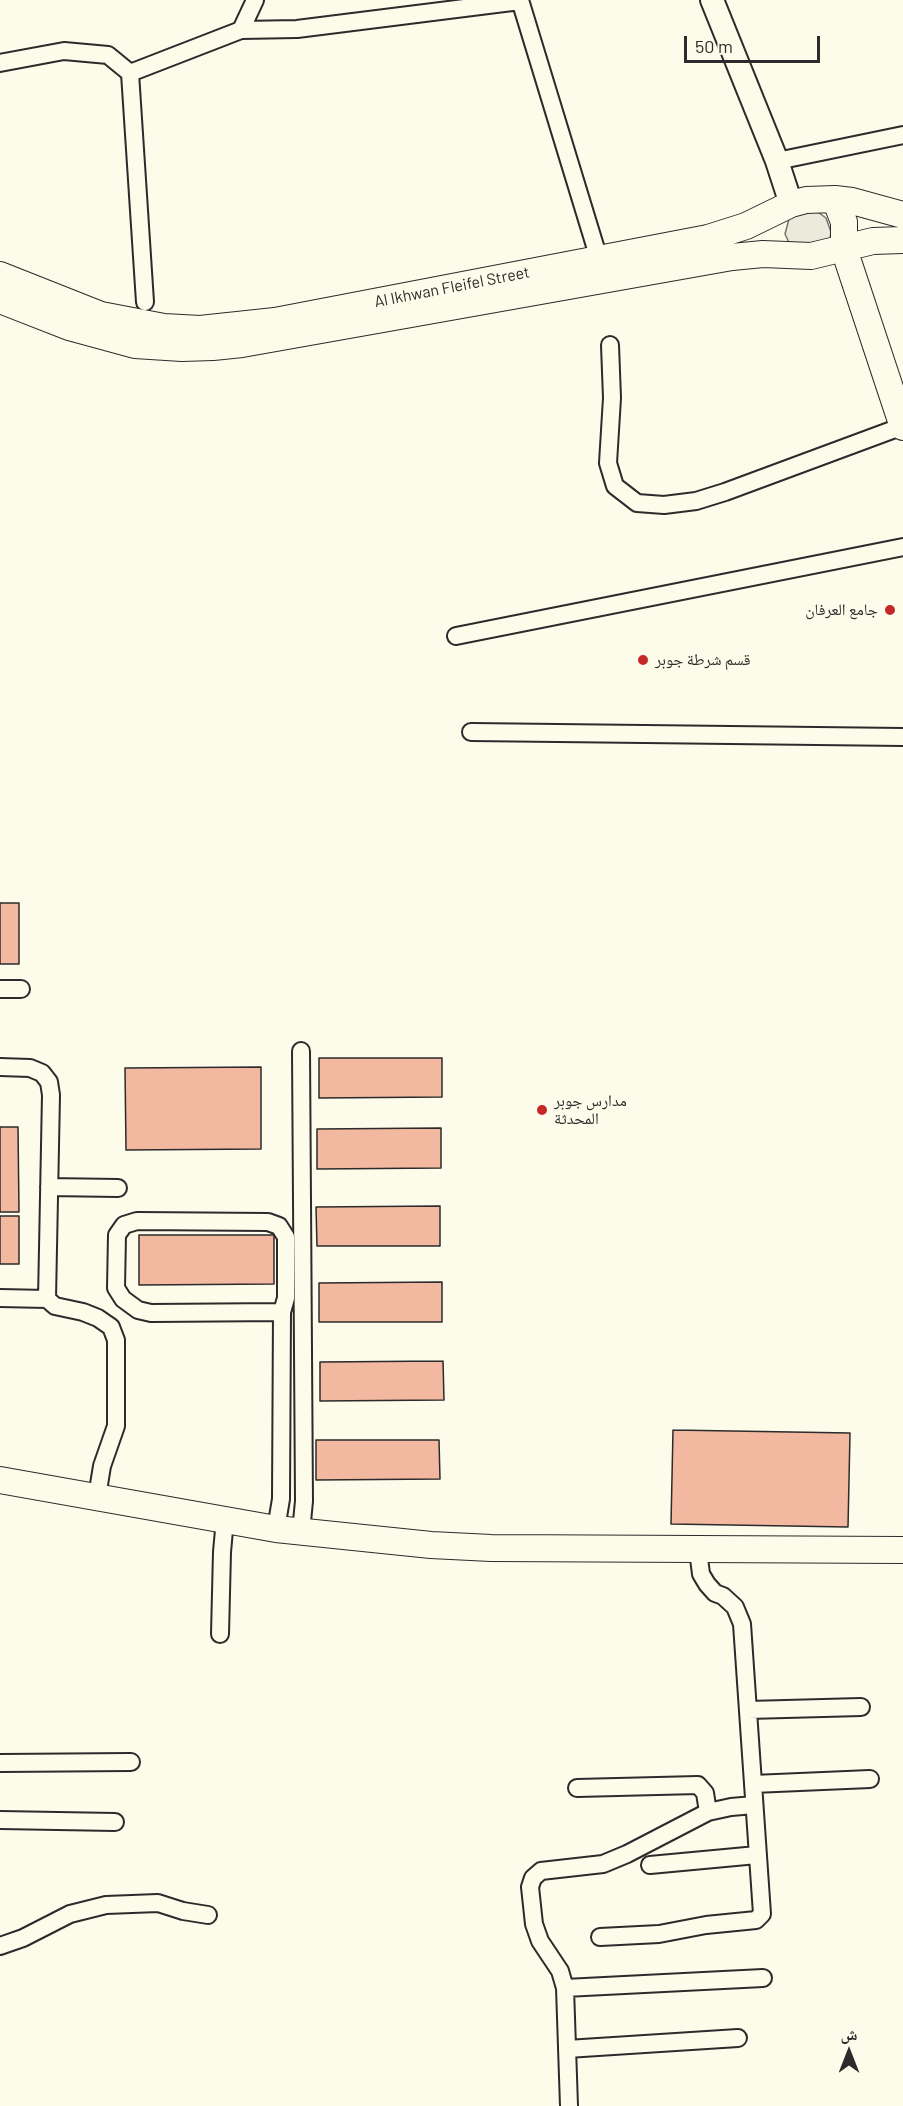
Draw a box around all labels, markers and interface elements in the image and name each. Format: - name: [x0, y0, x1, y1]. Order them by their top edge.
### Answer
- scale bar: [687, 24, 824, 62]
- text: 50 m: [695, 35, 733, 57]
- street label: Al Ikhwan Fleifel Street: [373, 263, 531, 311]
- place label: جامع العرفان: [805, 600, 878, 620]
- marker: جامع العرفان: [883, 603, 897, 617]
- place label: قسم شرطة جوبر: [655, 650, 750, 670]
- marker: قسم شرطة جوبر: [636, 653, 650, 667]
- place label: مدارس جوبر المحدثة: [554, 1091, 627, 1129]
- marker: مدارس جوبر المحدثة: [535, 1103, 549, 1117]
- north arrow: [819, 2022, 879, 2082]
- text: ش: [841, 2024, 857, 2043]

